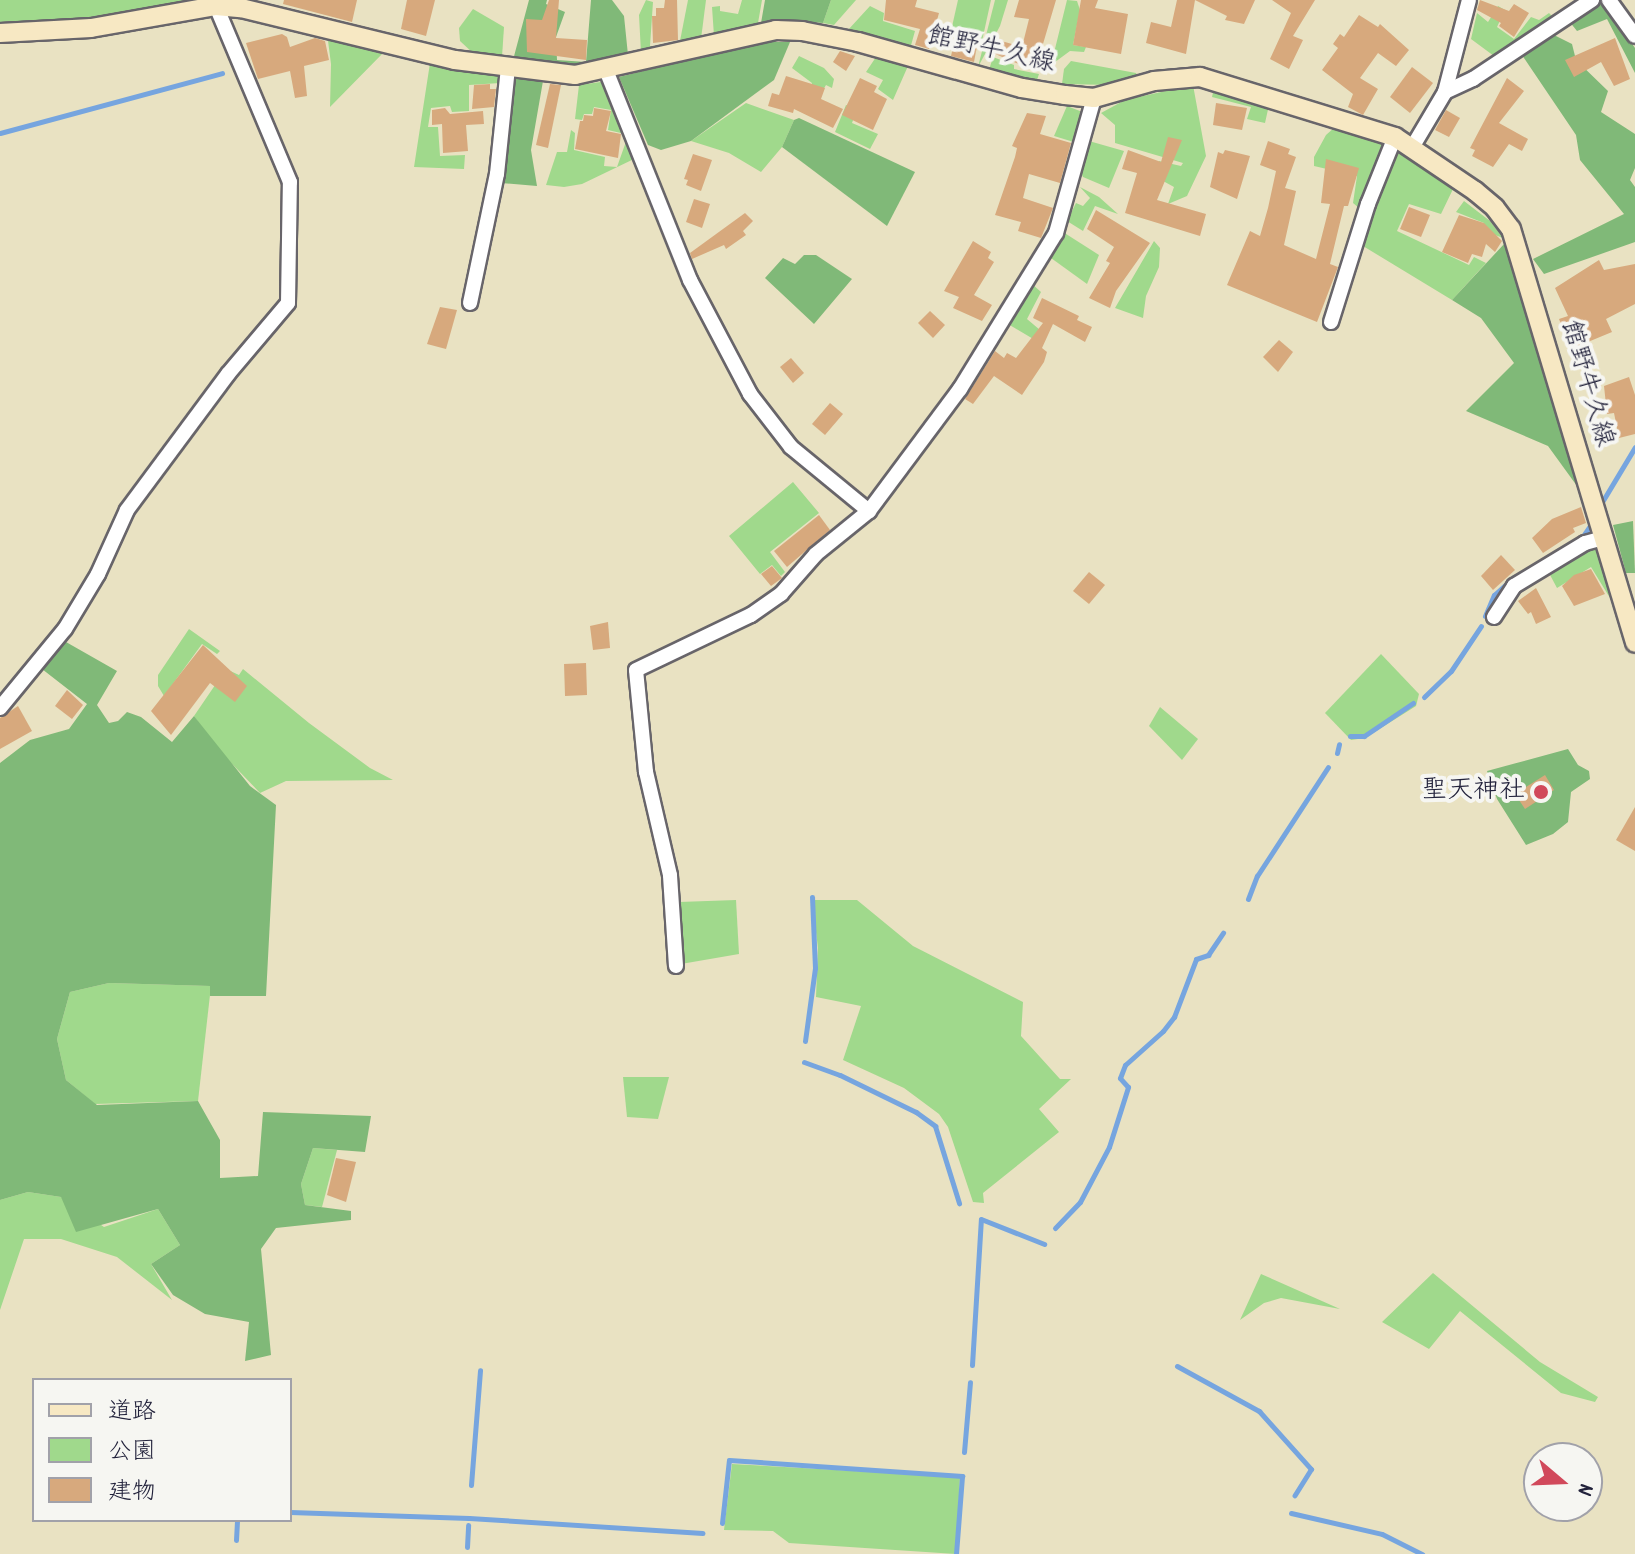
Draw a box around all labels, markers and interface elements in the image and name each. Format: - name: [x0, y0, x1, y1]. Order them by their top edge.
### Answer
- street label: 館野牛久線: [924, 21, 1058, 81]
- street label: 館野牛久線: [1553, 317, 1619, 451]
- place label: 聖天神社: [1421, 776, 1525, 808]
- marker: 聖天神社: [1532, 783, 1550, 801]
- legend: [32, 1378, 292, 1522]
- text: 道路: [108, 1396, 156, 1430]
- text: 公園: [108, 1436, 156, 1470]
- north arrow: [1523, 1442, 1603, 1522]
- text: 建物: [108, 1476, 156, 1510]
- text: N: [1568, 1479, 1601, 1500]

